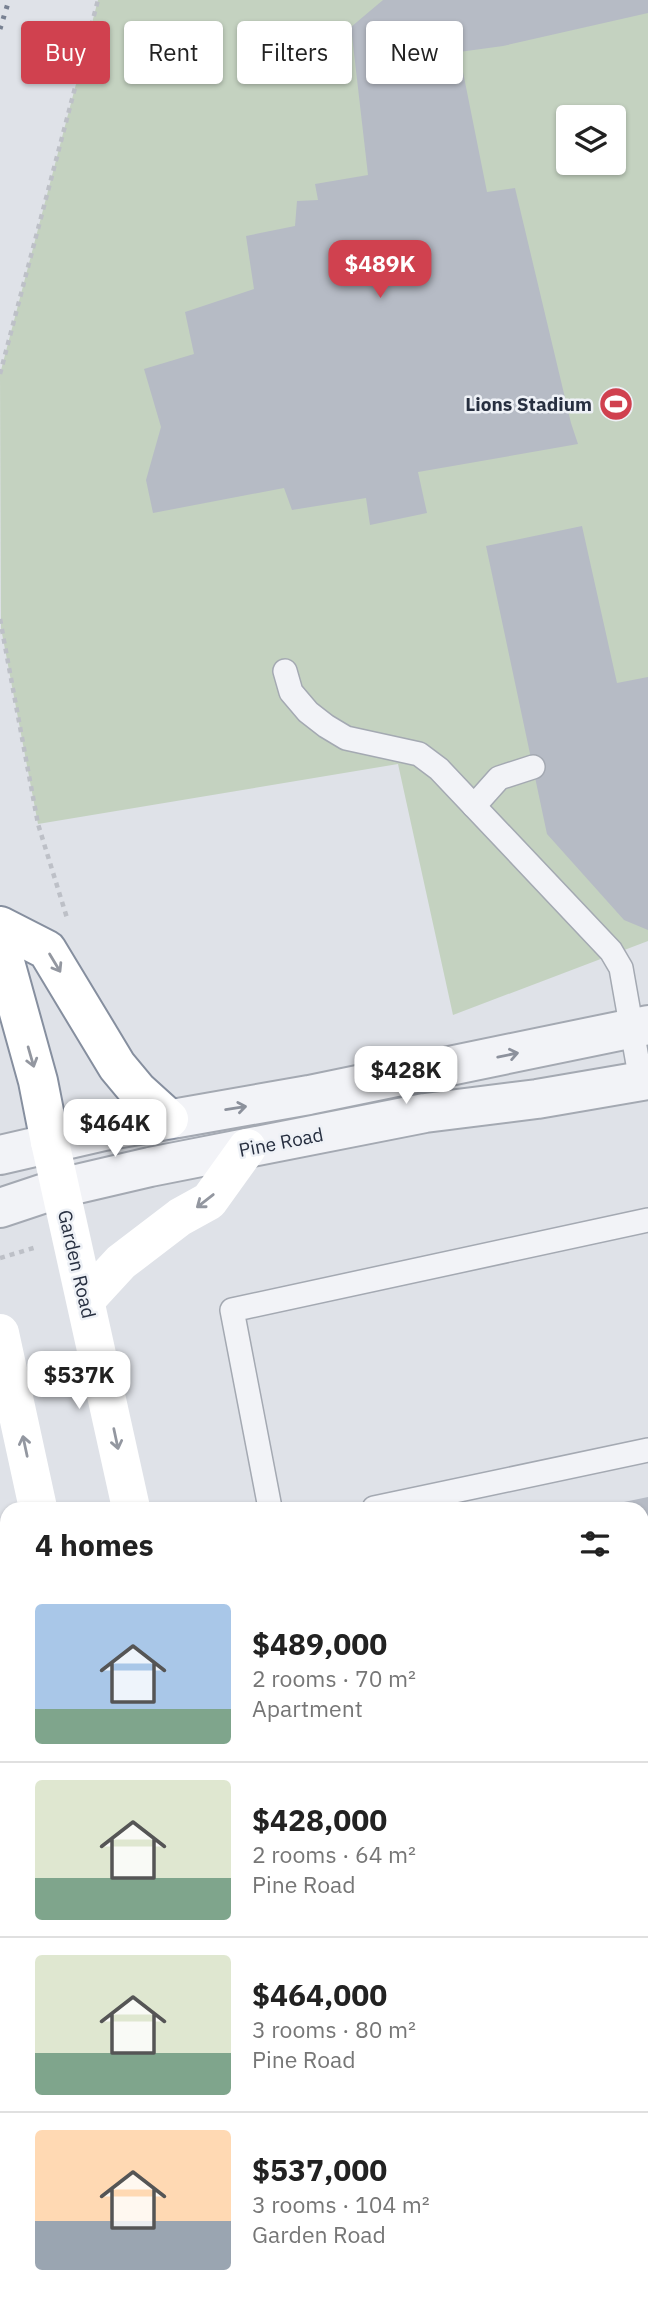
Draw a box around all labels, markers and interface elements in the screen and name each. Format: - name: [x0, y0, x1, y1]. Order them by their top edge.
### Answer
- chip: Buy: [21, 21, 110, 84]
- chip: Rent: [124, 21, 223, 84]
- chip: Filters: [237, 21, 352, 84]
- chip: New: [366, 21, 463, 84]
- map controls: [556, 105, 626, 175]
- button: layers: [556, 105, 626, 175]
- pin: $489K: [331, 240, 429, 300]
- text: $489K: [344, 248, 416, 278]
- sports icon: Lions Stadium: [597, 385, 635, 423]
- place label: Lions Stadium: [465, 392, 592, 416]
- one-way arrow: [49, 953, 63, 973]
- one-way arrow: [26, 1046, 39, 1068]
- pin: $428K: [357, 1046, 455, 1106]
- one-way arrow: [496, 1048, 519, 1062]
- text: $428K: [370, 1054, 442, 1084]
- pin: $464K: [66, 1100, 164, 1159]
- one-way arrow: [224, 1101, 247, 1114]
- text: $464K: [79, 1107, 151, 1137]
- street label: Pine Road: [237, 1122, 325, 1162]
- one-way arrow: [196, 1194, 214, 1209]
- street label: Garden Road: [53, 1207, 101, 1321]
- pin: $537K: [30, 1352, 128, 1411]
- text: $537K: [43, 1359, 115, 1389]
- one-way arrow: [109, 1427, 123, 1450]
- one-way arrow: [17, 1435, 31, 1458]
- text: 4 homes: [35, 1525, 154, 1564]
- icon: filters: [576, 1525, 614, 1563]
- text: $489,000: [252, 1624, 387, 1663]
- icon: home: [91, 1632, 175, 1716]
- text: 2 rooms · 70 m²: [252, 1663, 416, 1693]
- text: Apartment: [252, 1693, 363, 1723]
- text: $428,000: [252, 1800, 387, 1839]
- icon: home: [91, 1808, 175, 1892]
- text: 2 rooms · 64 m²: [252, 1839, 416, 1869]
- text: Pine Road: [252, 1869, 356, 1899]
- text: $464,000: [252, 1975, 387, 2014]
- icon: home: [91, 1983, 175, 2067]
- text: 3 rooms · 80 m²: [252, 2014, 416, 2044]
- text: Pine Road: [252, 2044, 356, 2074]
- text: $537,000: [252, 2150, 387, 2189]
- icon: home: [91, 2158, 175, 2242]
- text: 3 rooms · 104 m²: [252, 2189, 430, 2219]
- text: Garden Road: [252, 2219, 386, 2249]

